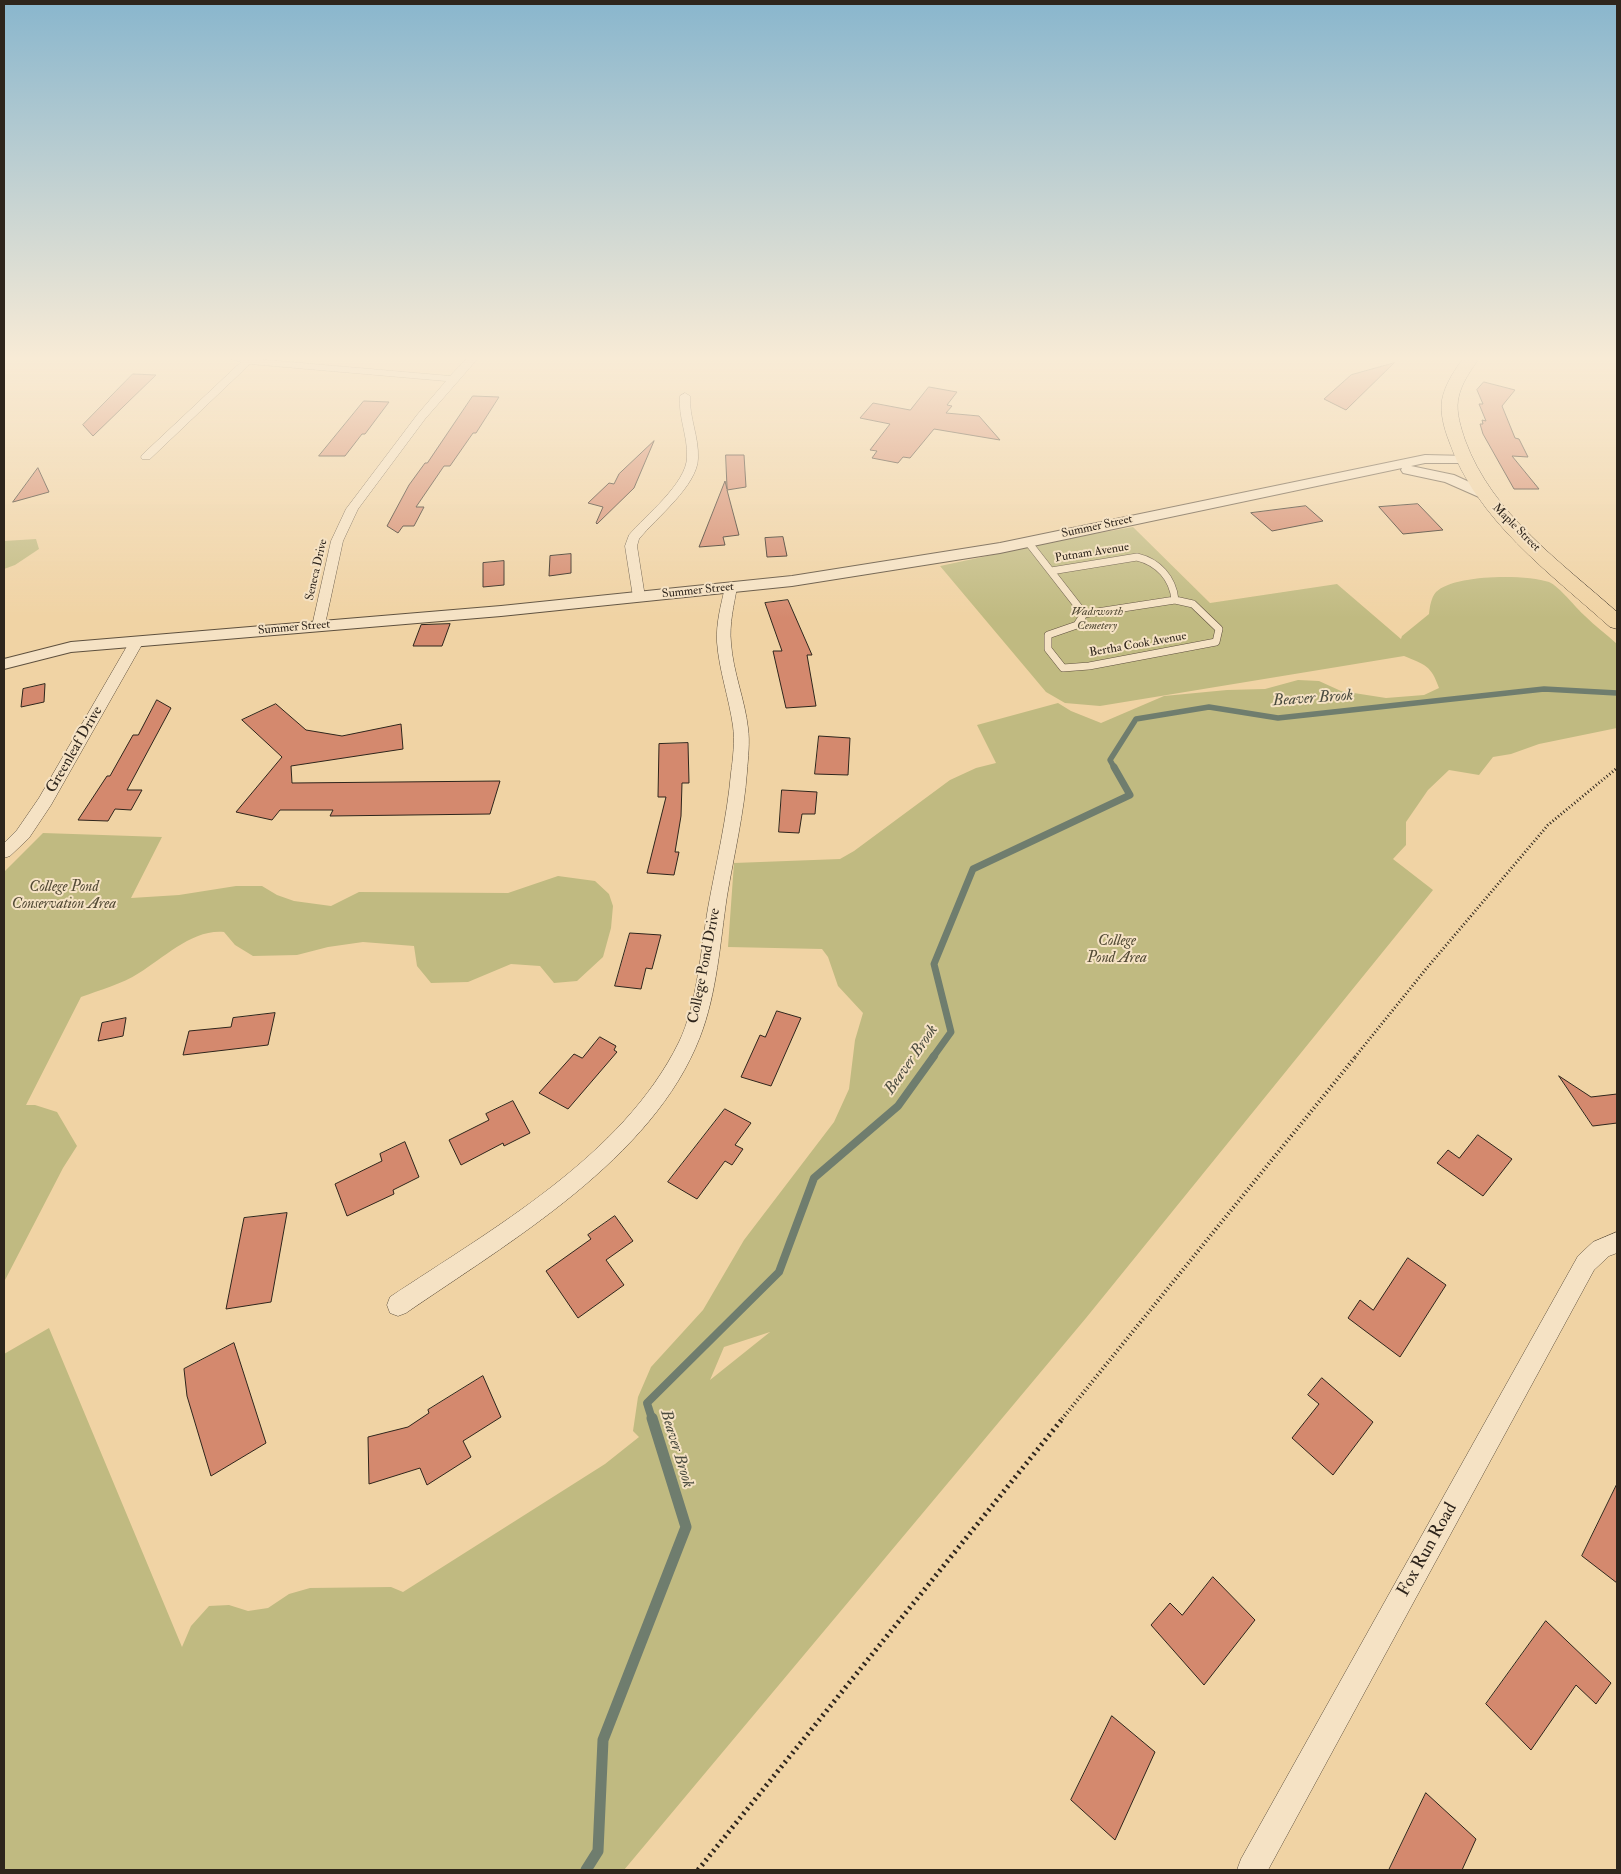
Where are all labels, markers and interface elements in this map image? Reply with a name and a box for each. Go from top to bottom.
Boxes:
street label: Maple Street [1489,501,1543,555]
street label: Summer Street [1060,512,1134,542]
street label: Seneca Drive [303,538,331,602]
street label: Putnam Avenue [1054,540,1130,566]
street label: Summer Street [661,580,735,602]
park label: Wadsworth Cemetery [1071,605,1123,633]
street label: Summer Street [257,618,331,638]
street label: Bertha Cook Avenue [1088,629,1188,661]
water label: Beaver Brook [1272,687,1354,711]
street label: Greenleaf Drive [43,703,107,797]
park label: College Pond Conservation Area [12,879,116,914]
street label: College Pond Drive [685,907,725,1025]
park label: College Pond Area [1087,933,1147,968]
water label: Beaver Brook [881,1022,943,1098]
water label: Beaver Brook [655,1408,697,1490]
street label: Fox Run Road [1393,1499,1463,1601]

